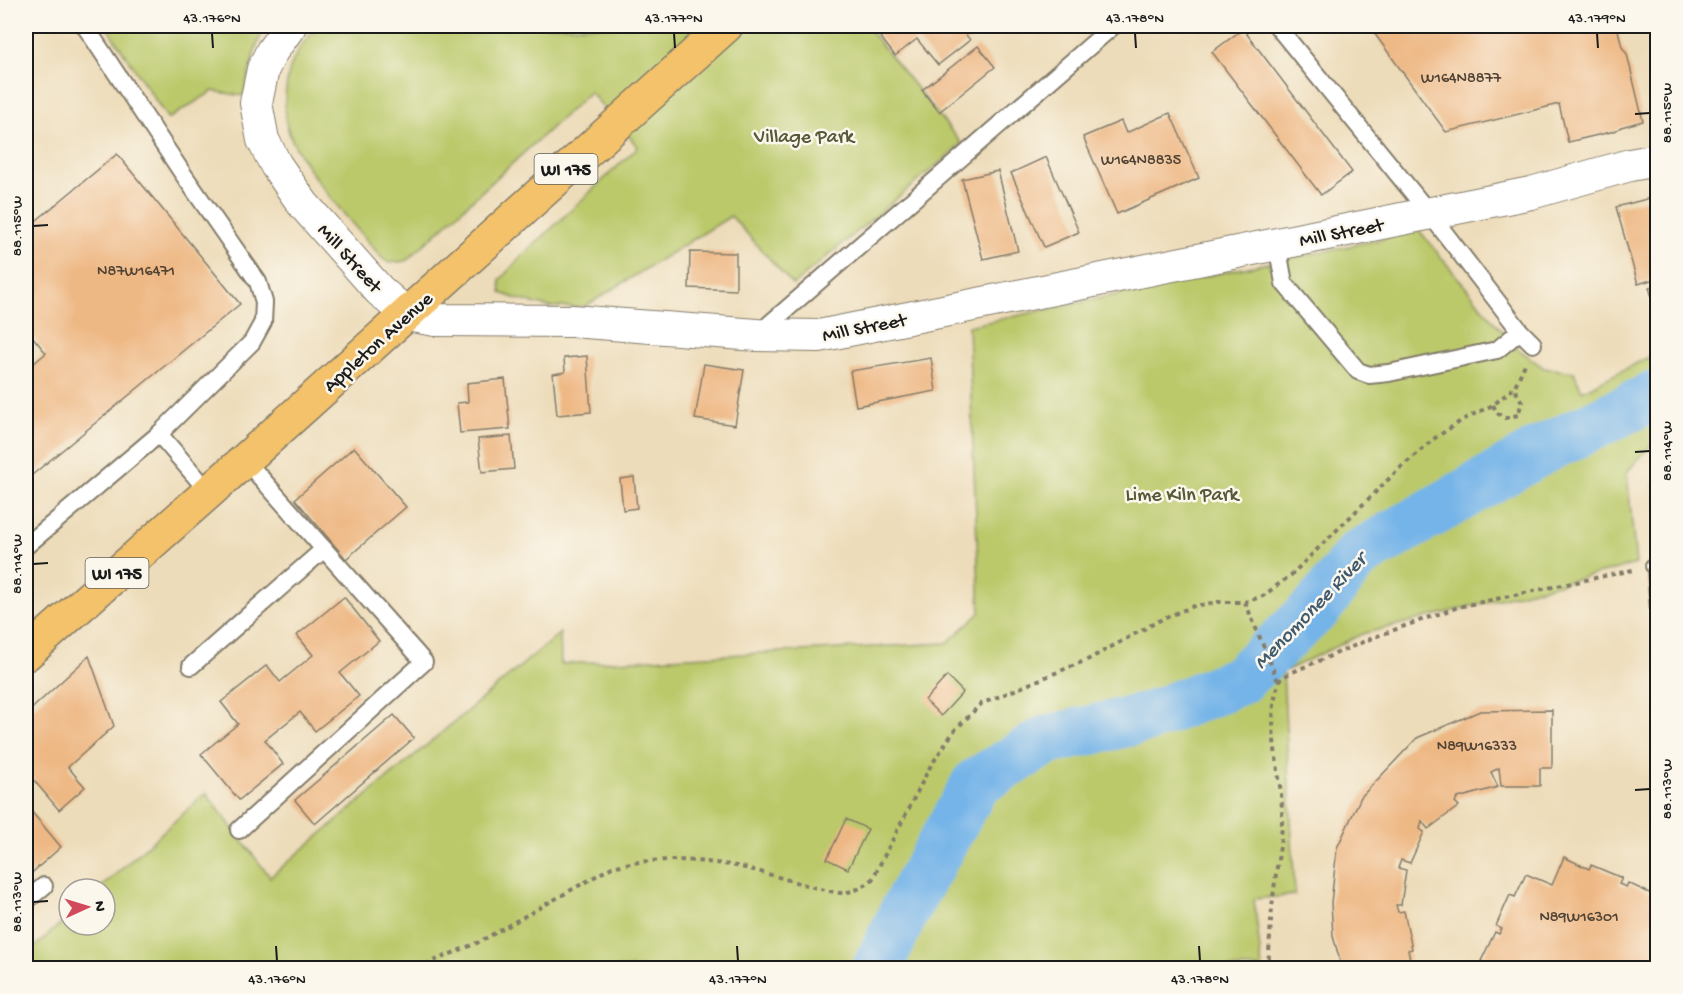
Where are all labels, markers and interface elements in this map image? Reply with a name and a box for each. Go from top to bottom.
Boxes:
text: 43.176°N [183,10,241,28]
text: 43.177°N [645,10,703,28]
text: 43.178°N [1106,10,1164,28]
text: 43.179°N [1568,10,1626,28]
house number: W164N8877 [1421,70,1502,89]
text: 88.115°W [1659,82,1677,143]
park label: Village Park [753,127,856,150]
house number: W164N8835 [1101,152,1181,171]
road number: WI 175 [534,154,598,184]
text: 88.115°W [9,195,27,256]
street label: Mill Street [1298,215,1387,254]
street label: Mill Street [311,220,387,300]
house number: N87W16471 [97,263,175,282]
street label: Appleton Avenue [320,288,439,399]
street label: Mill Street [821,310,910,349]
text: 88.114°W [1659,421,1677,481]
park label: Lime Kiln Park [1125,485,1241,508]
text: 88.114°W [9,534,27,594]
water label: Menomonee River [1250,546,1376,676]
road number: WI 175 [86,558,148,588]
house number: N89W16333 [1437,738,1517,757]
text: 88.113°W [1659,758,1677,819]
text: 88.113°W [9,871,27,932]
north arrow [57,877,117,937]
text: N [89,900,108,913]
house number: N89W16301 [1539,909,1619,928]
text: 43.176°N [248,971,306,989]
text: 43.177°N [709,971,767,989]
text: 43.178°N [1171,971,1229,989]

